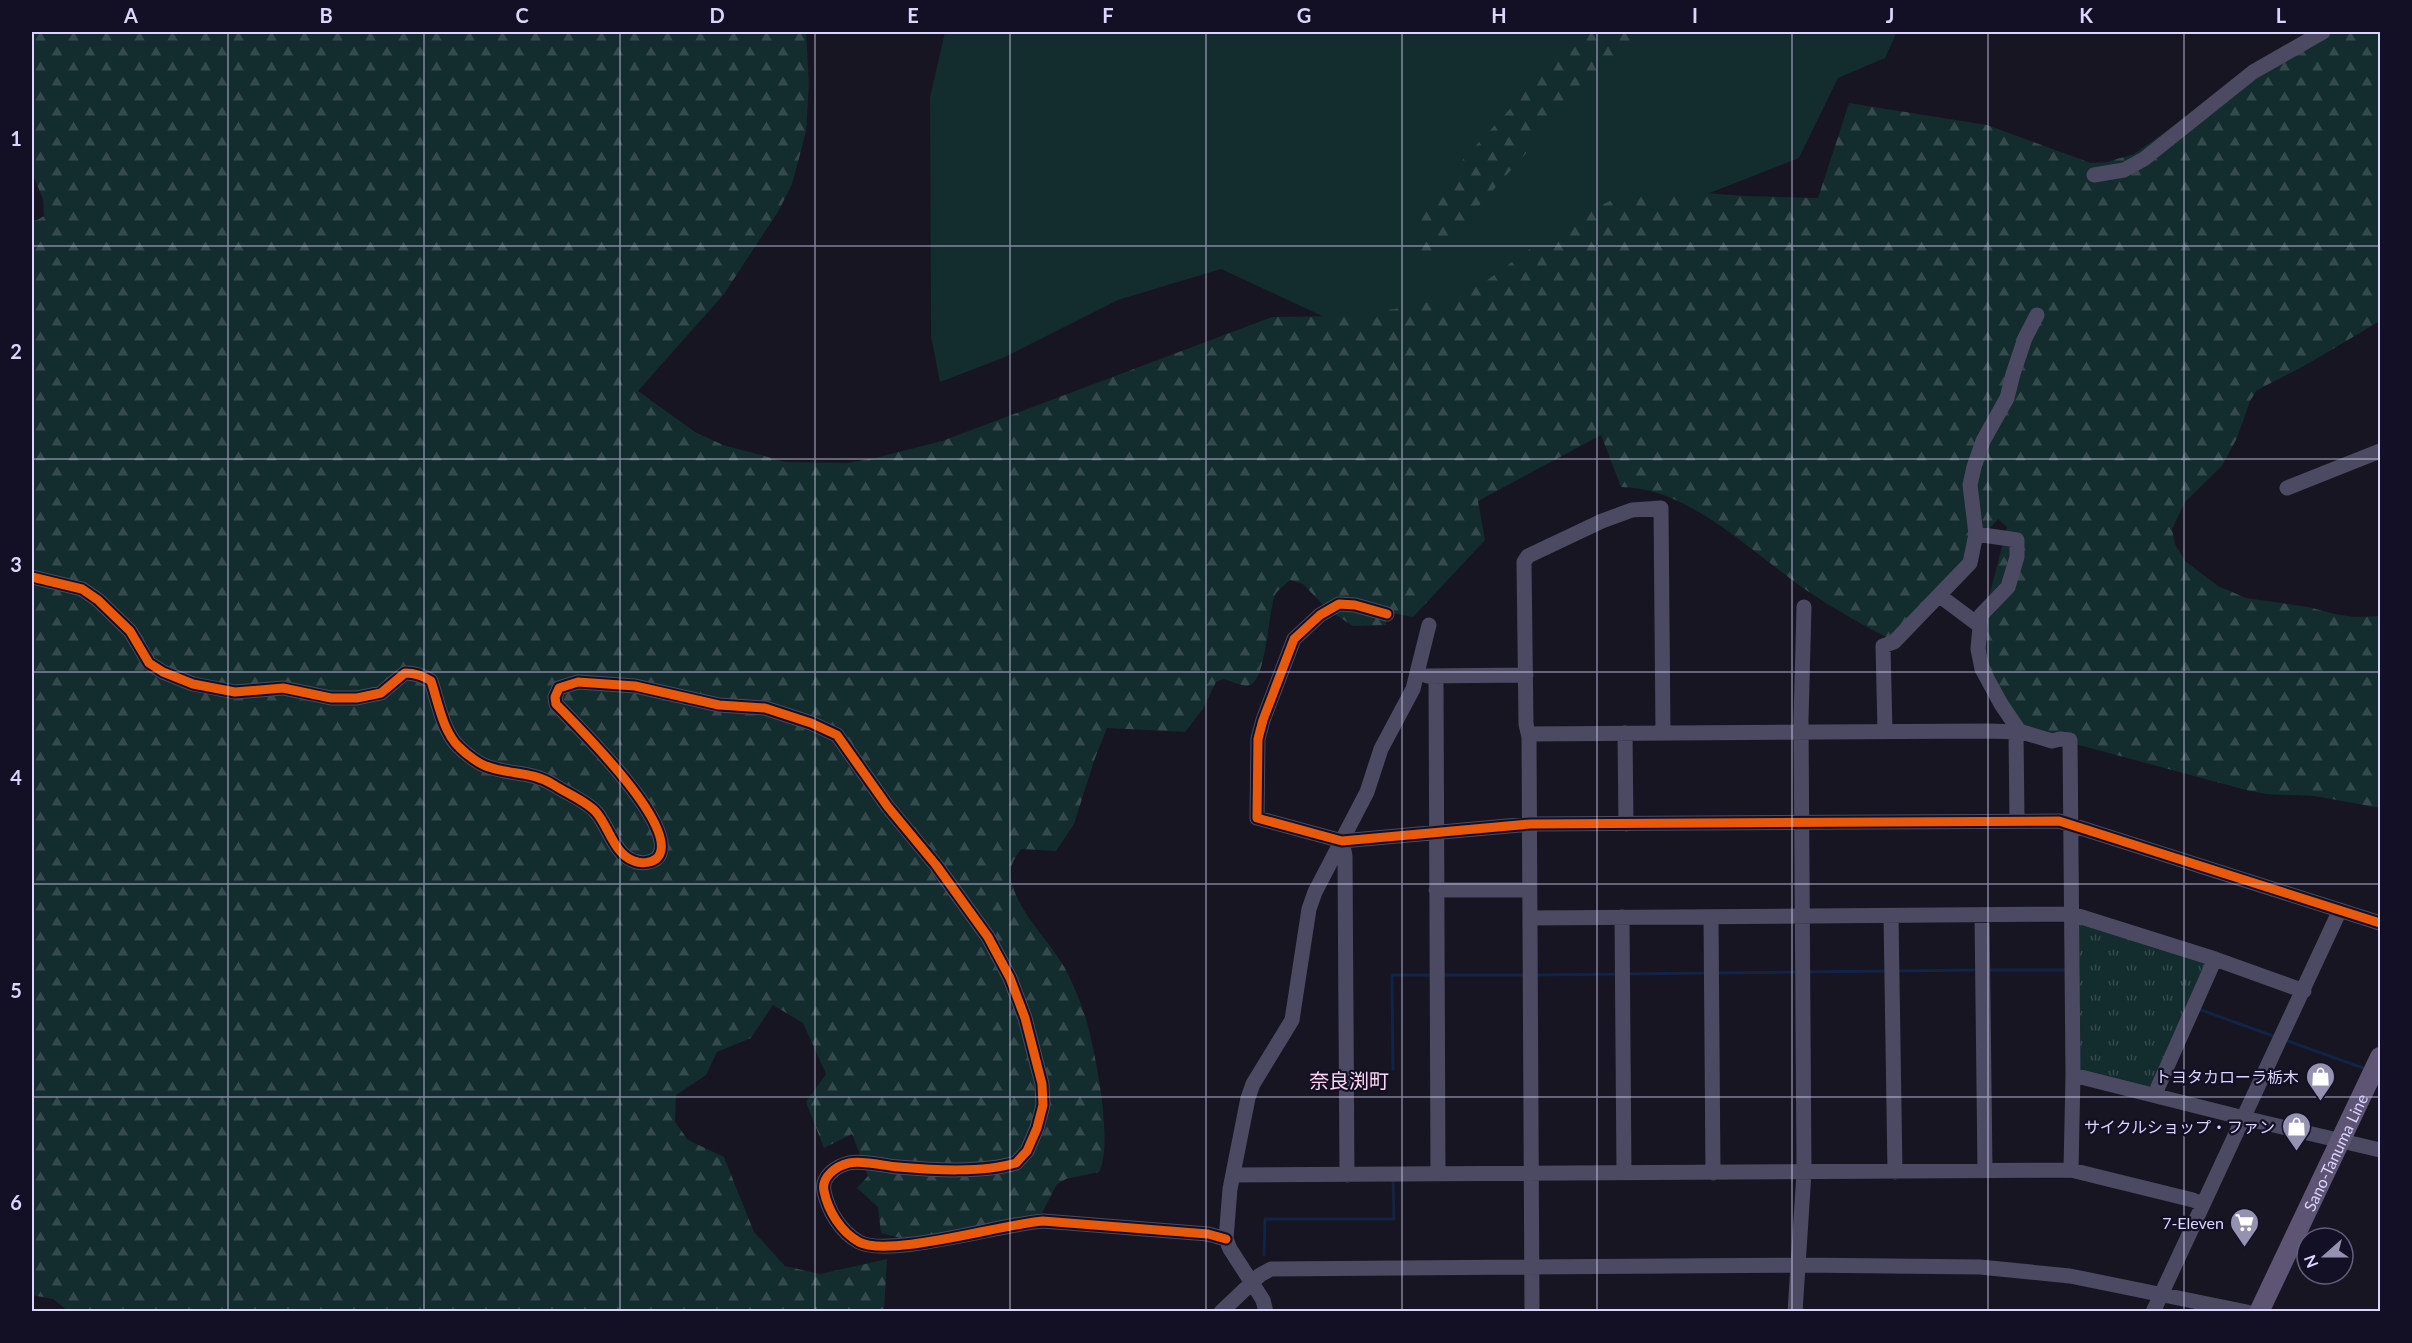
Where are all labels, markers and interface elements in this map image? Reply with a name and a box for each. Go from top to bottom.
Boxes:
text: A [123,3,138,27]
text: B [319,3,333,27]
text: C [515,3,529,27]
text: D [709,3,725,27]
text: E [907,3,919,27]
text: F [1102,3,1114,27]
text: G [1297,3,1311,27]
text: H [1491,3,1507,27]
text: I [1692,3,1698,27]
text: J [1886,3,1894,27]
text: K [2079,3,2093,27]
text: L [2276,3,2287,27]
text: 1 [10,126,22,150]
text: 2 [10,339,22,363]
text: 3 [10,552,22,576]
text: 4 [10,765,22,789]
text: 5 [10,978,22,1002]
shop icon: トヨタカローラ栃木 [2304,1060,2336,1102]
place label: トヨタカローラ栃木 [2155,1067,2299,1086]
district label: 奈良渕町 [1309,1068,1389,1092]
street label: Sano-Tanuma Line [2299,1090,2371,1214]
shop icon: サイクルショップ・ファン [2280,1110,2312,1152]
place label: サイクルショップ・ファン [2084,1117,2275,1136]
text: 6 [10,1190,22,1214]
supermarket icon: 7-Eleven [2229,1206,2261,1248]
place label: 7-Eleven [2162,1213,2224,1232]
north arrow [2295,1226,2355,1286]
text: N [2299,1252,2322,1271]

